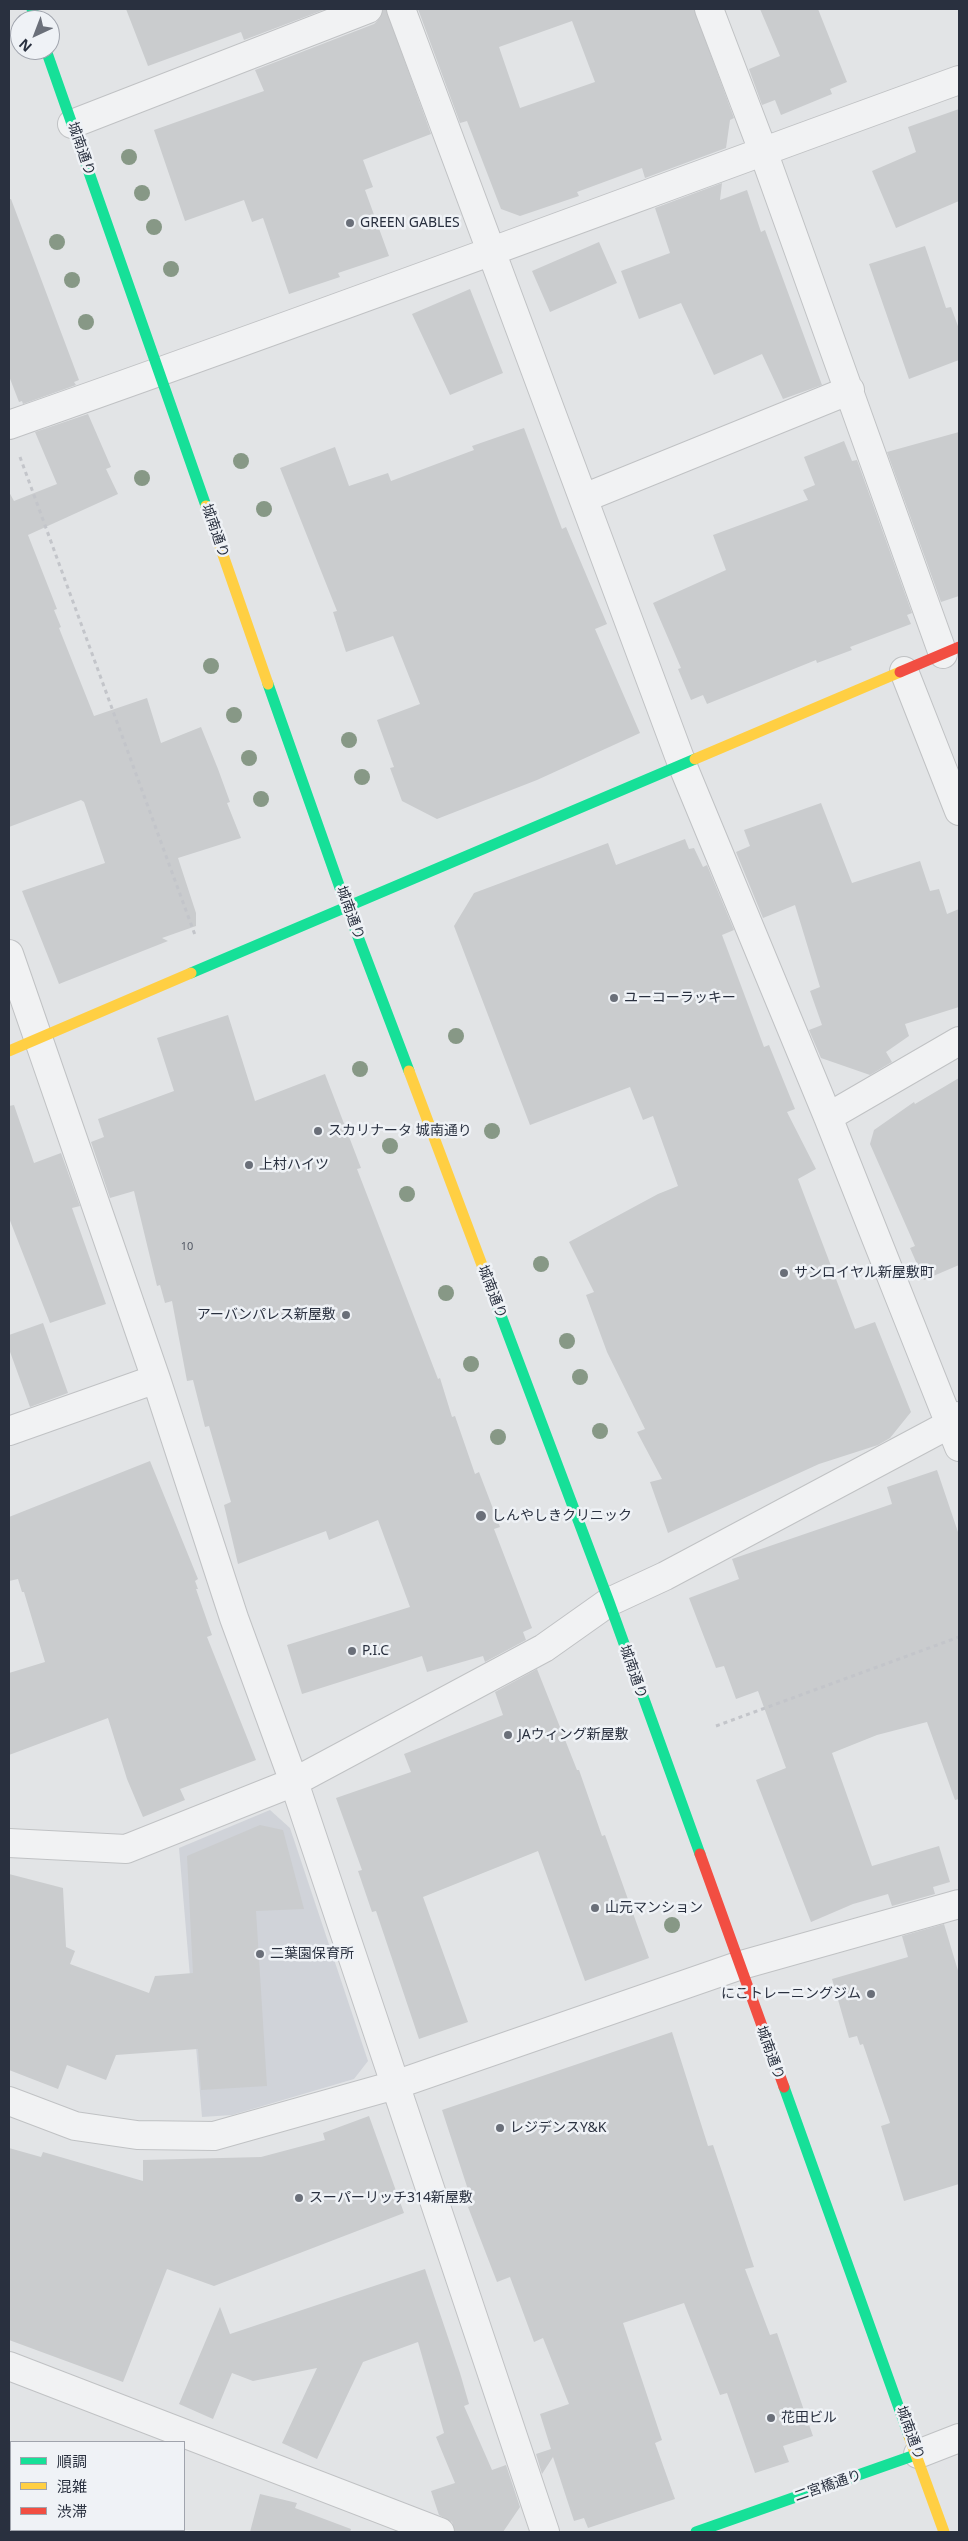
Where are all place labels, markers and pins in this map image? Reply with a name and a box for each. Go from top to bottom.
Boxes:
place label: GREEN GABLES [360,215,460,231]
marker: GREEN GABLES [344,217,356,229]
place label: ユーコーラッキー [624,990,736,1006]
marker: ユーコーラッキー [608,992,620,1004]
place label: スカリナータ 城南通り [328,1123,472,1139]
marker: スカリナータ 城南通り [312,1125,324,1137]
place label: 上村ハイツ [259,1157,329,1173]
marker: 上村ハイツ [243,1159,255,1171]
place label: サンロイヤル新屋敷町 [794,1265,934,1281]
marker: サンロイヤル新屋敷町 [778,1267,790,1279]
place label: アーバンパレス新屋敷 [197,1307,336,1323]
marker: アーバンパレス新屋敷 [340,1309,352,1321]
place label: しんやしきクリニック [492,1508,632,1524]
marker: しんやしきクリニック [474,1509,488,1523]
place label: P.I.C [362,1643,389,1659]
marker: P.I.C [346,1645,358,1657]
place label: JAウィング新屋敷 [518,1727,629,1743]
marker: JAウィング新屋敷 [502,1729,514,1741]
place label: 山元マンション [605,1900,703,1916]
marker: 山元マンション [589,1902,601,1914]
place label: 二葉園保育所 [270,1946,354,1962]
marker: 二葉園保育所 [254,1948,266,1960]
place label: にこトレーニングジム [721,1986,861,2002]
marker: にこトレーニングジム [865,1988,877,2000]
place label: レジデンスY&K [510,2120,606,2136]
marker: レジデンスY&K [494,2122,506,2134]
place label: スーパーリッチ314新屋敷 [309,2190,473,2206]
marker: スーパーリッチ314新屋敷 [293,2192,305,2204]
place label: 花田ビル [781,2410,837,2426]
marker: 花田ビル [765,2412,777,2424]

